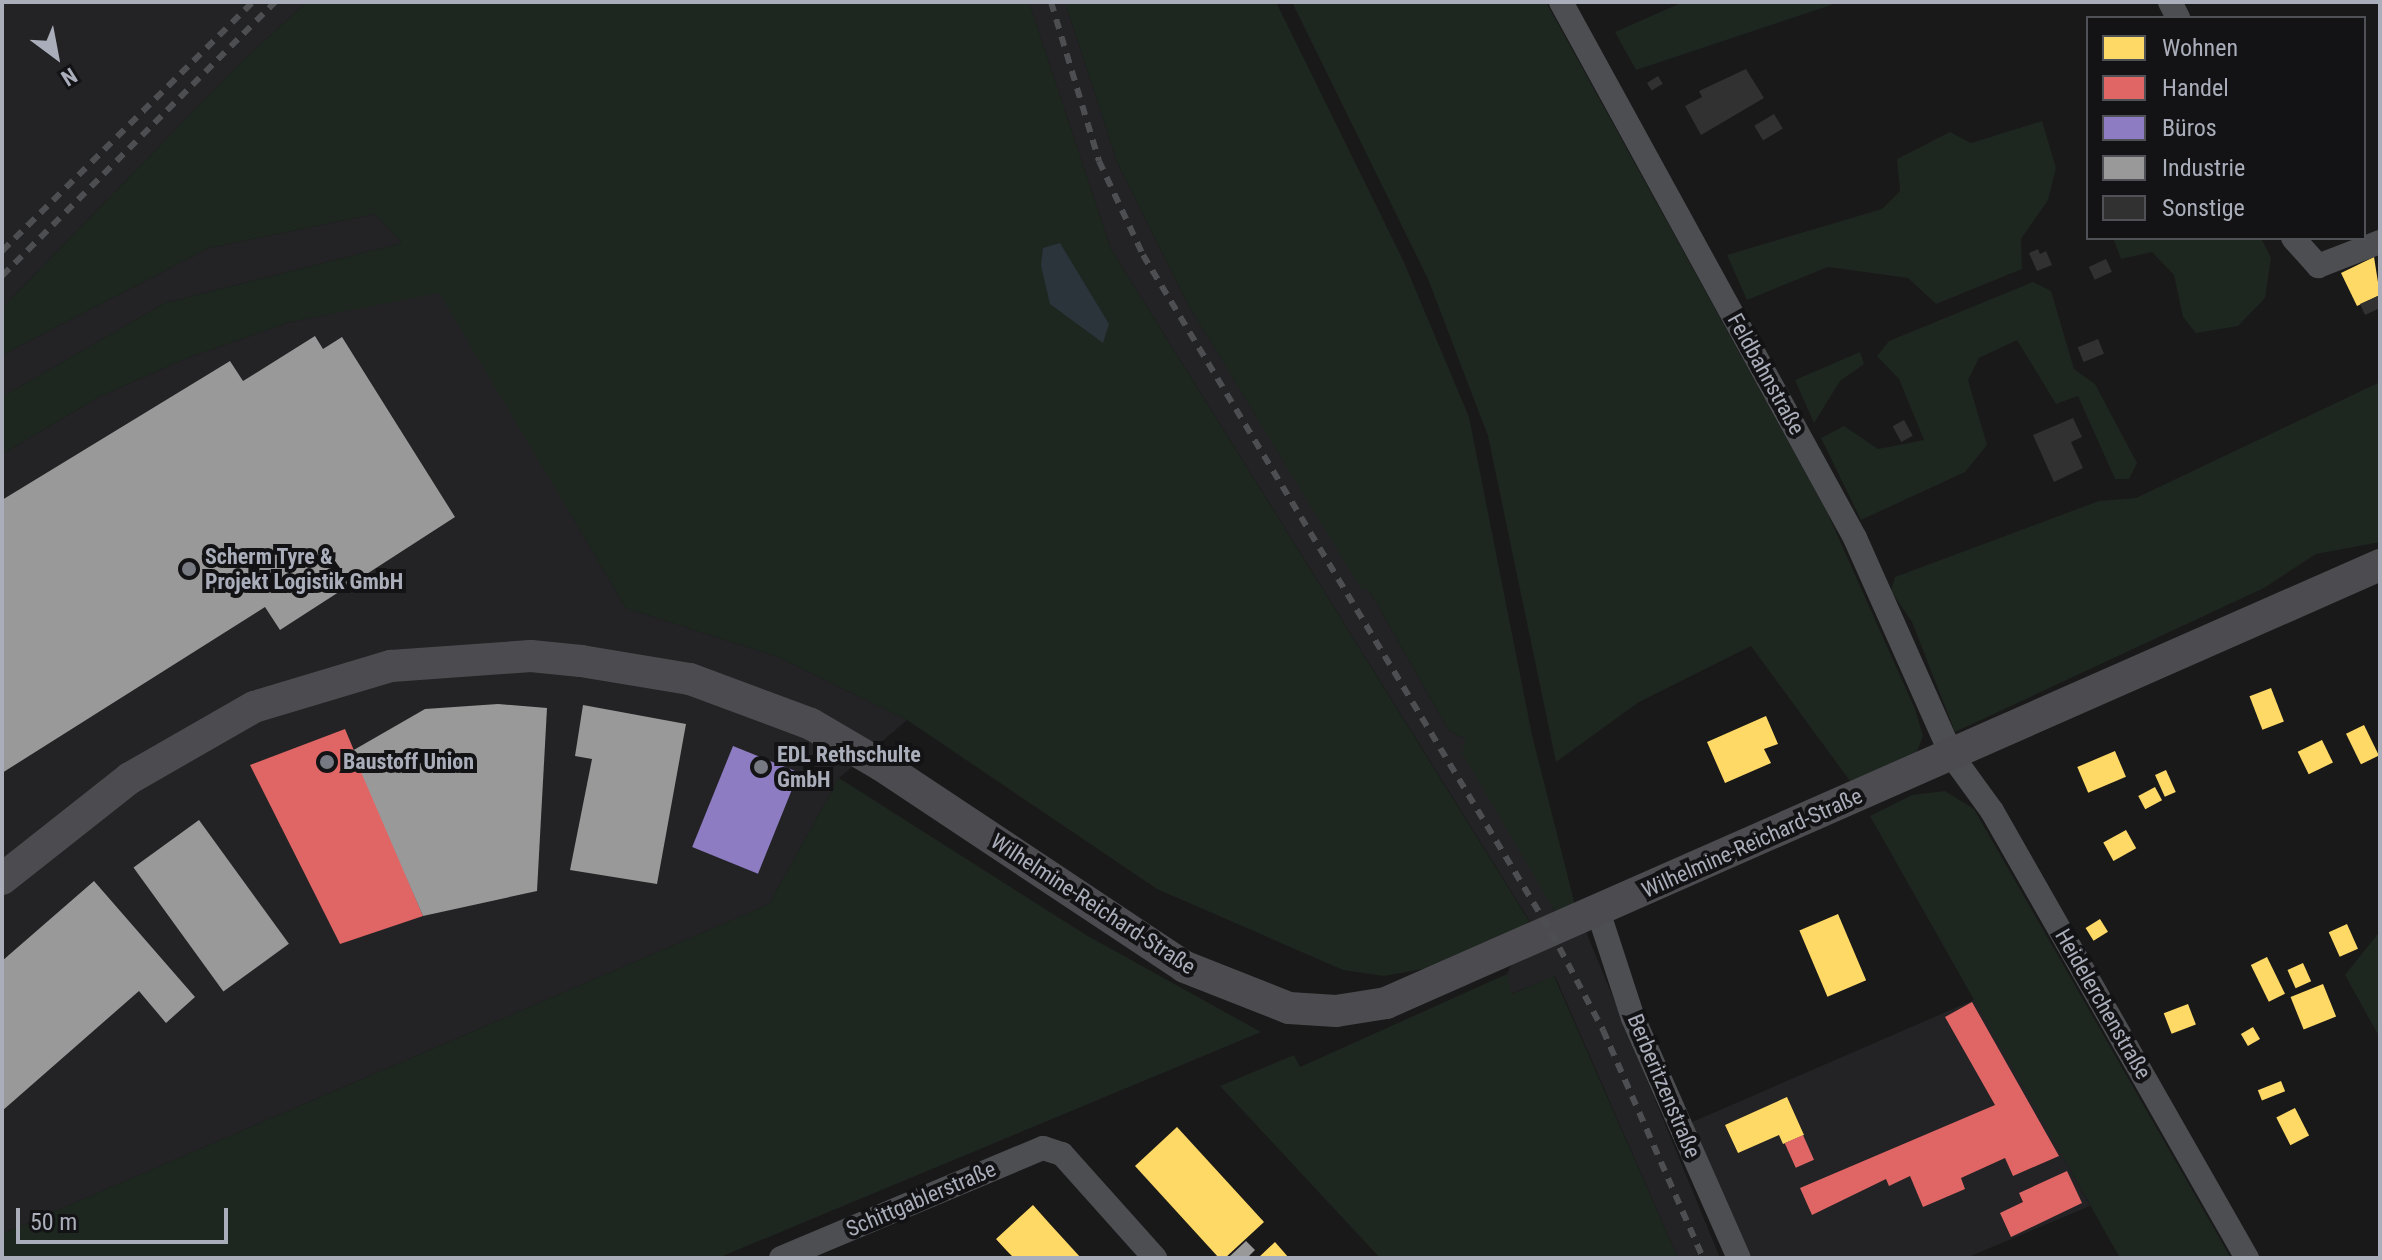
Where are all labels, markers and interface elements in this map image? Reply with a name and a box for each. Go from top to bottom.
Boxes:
north arrow [16,16,96,96]
legend [2086,16,2366,240]
text: Wohnen [2162,34,2238,62]
text: N [57,63,81,91]
text: Handel [2162,74,2229,102]
text: Büros [2162,114,2217,142]
text: Industrie [2162,154,2245,182]
text: Sonstige [2162,194,2245,222]
street label: Feldbahnstraße [1722,309,1810,439]
place label: Scherm Tyre & Projekt Logistik GmbH [205,543,403,594]
marker: Scherm Tyre & Projekt Logistik GmbH [180,560,198,578]
place label: EDL Rethschulte GmbH [777,741,921,792]
place label: Baustoff Union [343,749,474,775]
marker: Baustoff Union [318,753,336,771]
marker: EDL Rethschulte GmbH [752,758,770,776]
street label: Wilhelmine-Reichard-Straße [1638,782,1866,904]
street label: Wilhelmine-Reichard-Straße [986,828,1200,980]
street label: Heidelerchenstraße [2049,924,2157,1084]
street label: Berberitzenstraße [1622,1010,1706,1162]
street label: Schittgablerstraße [842,1156,1000,1242]
scale bar [20,1192,232,1242]
text: 50 m [30,1208,77,1236]

